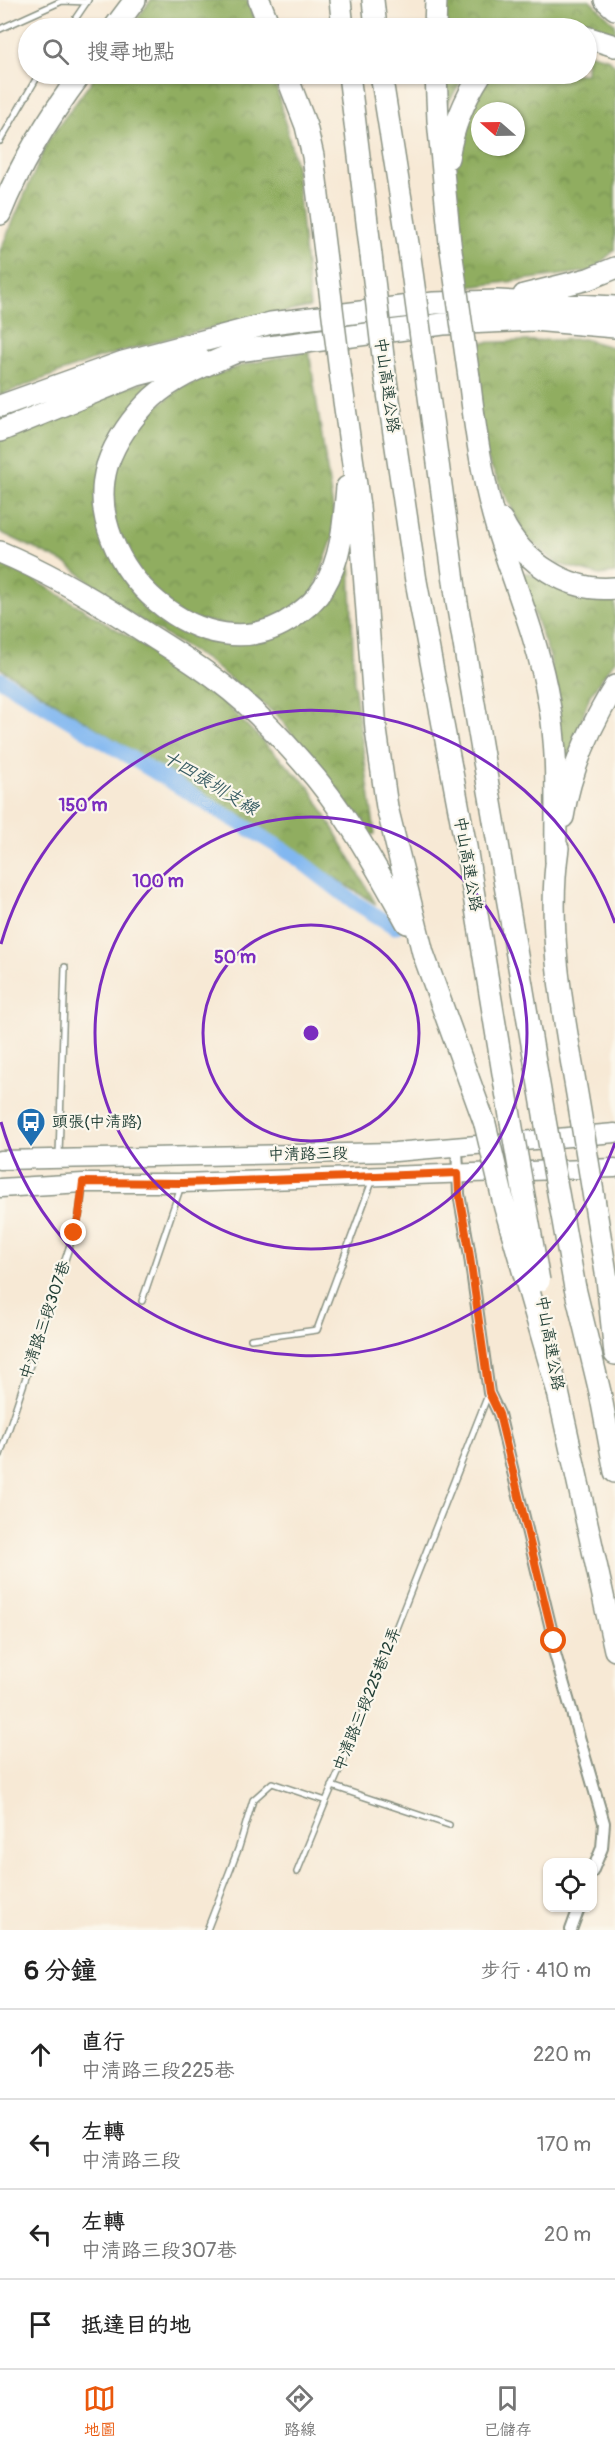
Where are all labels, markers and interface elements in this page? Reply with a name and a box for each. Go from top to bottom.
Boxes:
search box [18,18,597,84]
icon: search [39,35,72,68]
text: 搜尋地點 [87,38,175,66]
north arrow [471,102,525,156]
street label: 中山高速公路 [370,336,404,434]
water label: 十四張圳支線 [158,745,263,821]
text: 150 m [59,794,108,817]
street label: 中山高速公路 [450,815,486,913]
text: 100 m [132,870,184,893]
text: 50 m [214,946,256,969]
centre of rings [301,1023,321,1043]
bus stop icon: 頭張(中清路) [15,1106,47,1148]
place label: 頭張(中清路) [52,1112,143,1132]
street label: 中清路三段 [268,1143,348,1165]
route end [60,1219,86,1245]
street label: 中清路三段307巷 [15,1258,75,1382]
street label: 中山高速公路 [532,1294,568,1392]
street label: 中清路三段225巷12弄 [329,1624,405,1774]
route start [540,1627,566,1653]
map controls [543,1858,597,1912]
button: locate [543,1858,597,1912]
text: 6 分鐘 [24,1955,97,1987]
text: 步行 · 410 m [481,1958,591,1983]
text: 直行 [81,2028,125,2056]
icon: ahead [24,2038,57,2071]
text: 220 m [533,2042,591,2067]
text: 中清路三段225巷 [81,2058,234,2083]
text: 左轉 [81,2118,125,2146]
icon: left [24,2128,57,2161]
text: 170 m [537,2132,591,2157]
text: 中清路三段 [81,2148,181,2173]
text: 左轉 [81,2208,125,2236]
icon: left [24,2218,57,2251]
text: 20 m [544,2222,591,2247]
text: 中清路三段307巷 [81,2238,236,2263]
icon: arrive [24,2308,57,2341]
text: 抵達目的地 [81,2311,191,2339]
tab: 地圖 [83,2382,116,2440]
tab: 路線 [283,2382,316,2440]
tab: 已儲存 [483,2382,531,2440]

